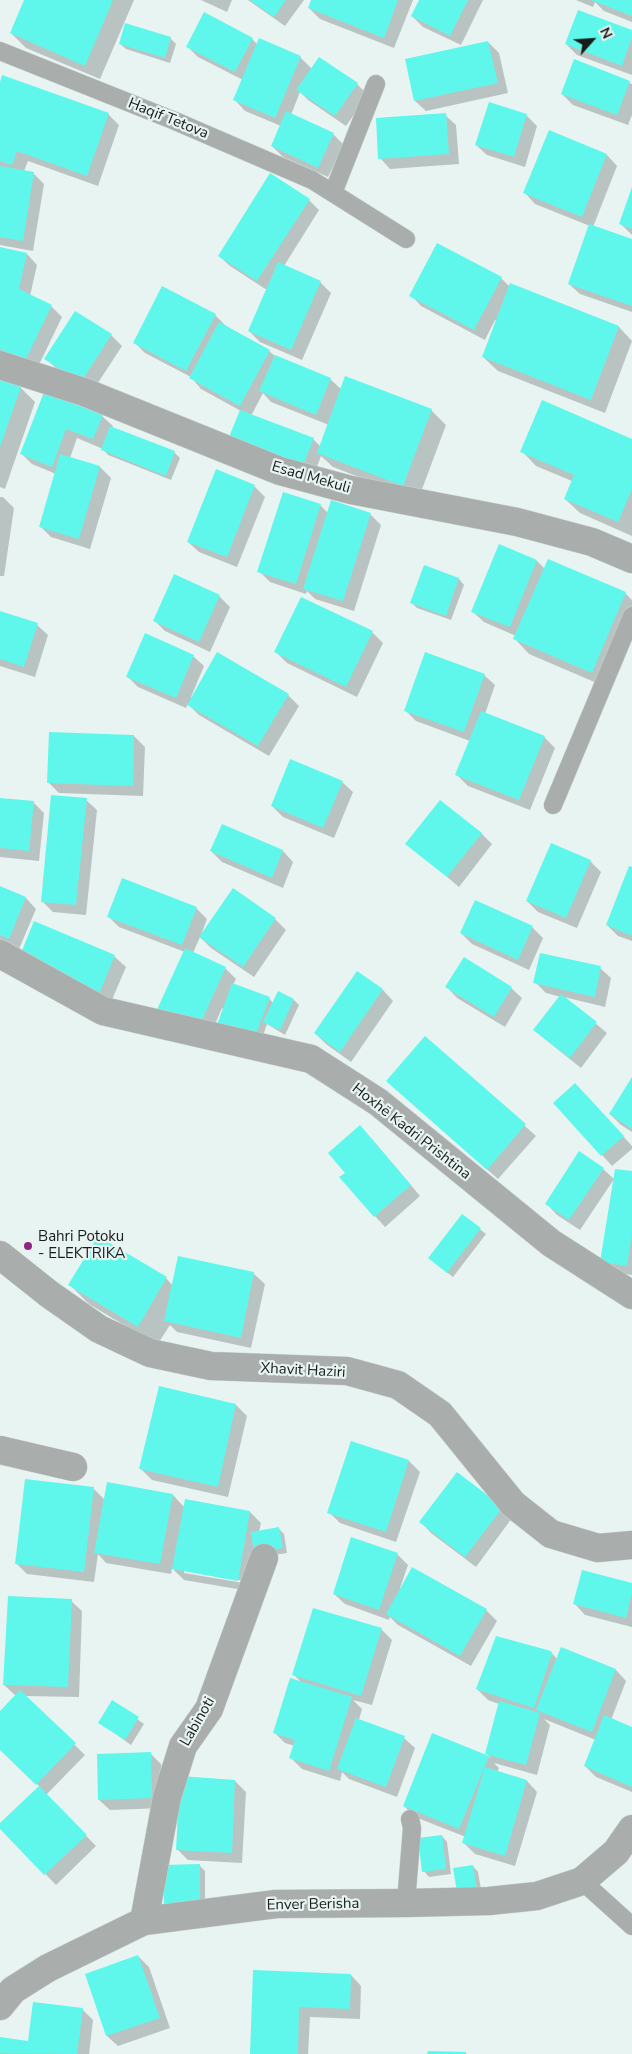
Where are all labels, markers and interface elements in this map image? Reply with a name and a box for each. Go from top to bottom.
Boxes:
north arrow [567,15,617,65]
text: N [595,24,617,42]
street label: Haqif Tetova [125,95,211,143]
street label: Esad Mekuli [270,458,352,498]
street label: Hoxhë Kadri Prishtina [348,1080,474,1184]
place label: Bahri Potoku - ELEKTRIKA [38,1228,126,1263]
marker: Bahri Potoku - ELEKTRIKA [22,1240,34,1252]
street label: Xhavit Haziri [260,1360,346,1382]
street label: Labinoti [177,1694,219,1750]
street label: Enver Berisha [267,1895,359,1915]

